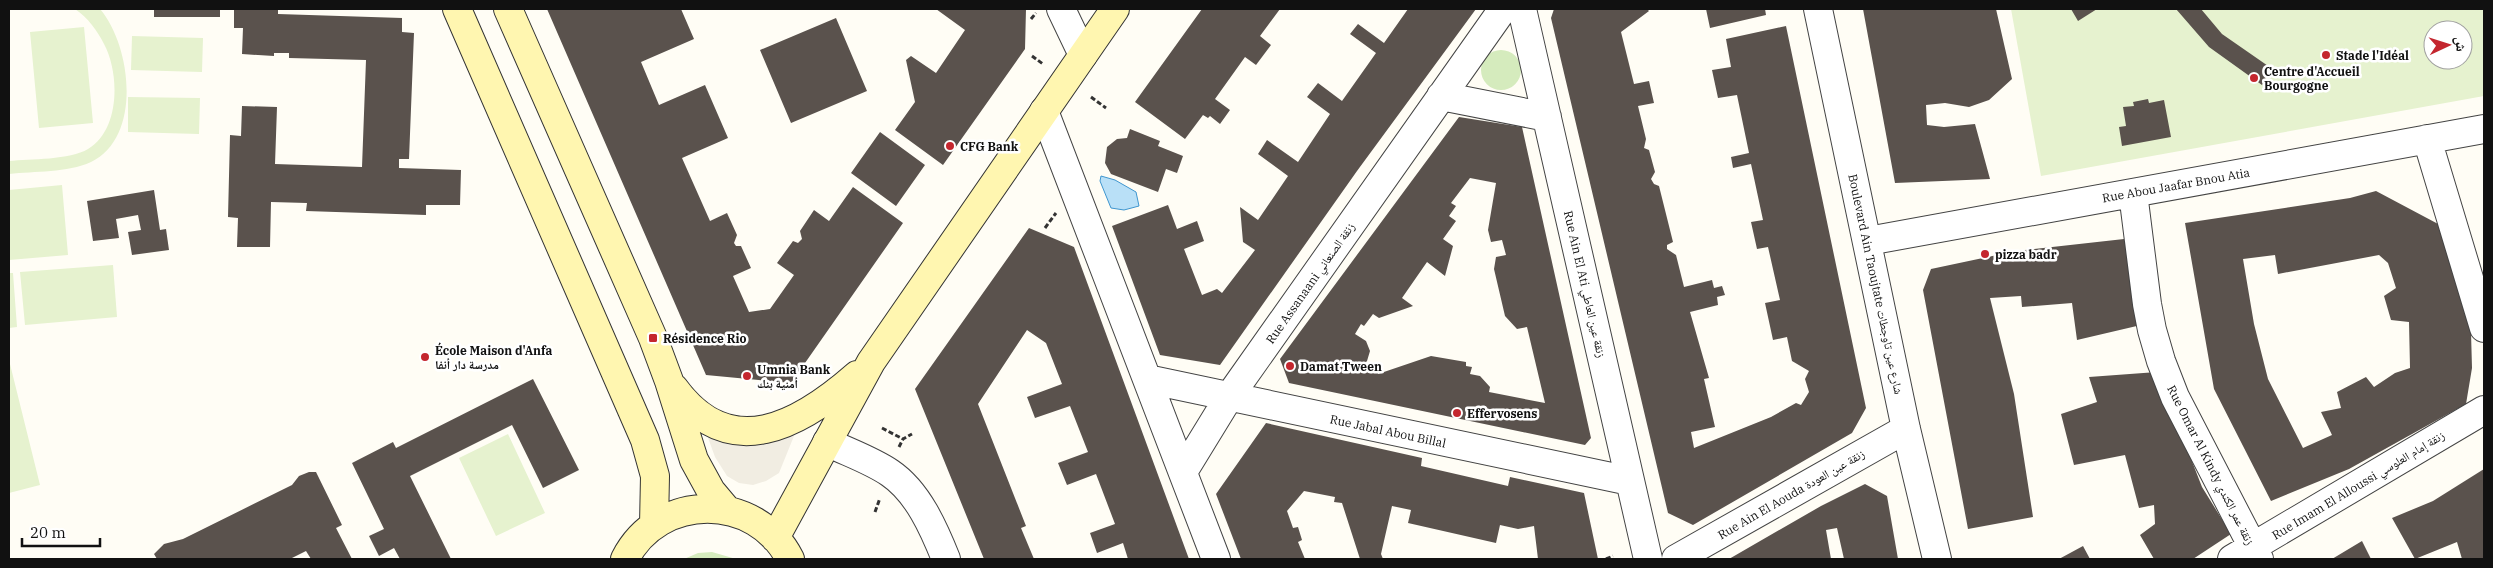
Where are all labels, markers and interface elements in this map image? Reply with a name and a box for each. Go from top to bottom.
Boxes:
north arrow [2423,20,2473,70]
text: ش [2451,36,2470,52]
place label: Stade l'Idéal [2336,48,2409,63]
marker: Stade l'Idéal [2320,49,2332,61]
place label: Centre d'Accueil Bourgogne [2264,64,2360,93]
marker: Centre d'Accueil Bourgogne [2248,72,2260,84]
place label: CFG Bank [960,139,1019,154]
marker: CFG Bank [944,140,956,152]
street label: Rue Abou Jaafar Bnou Atia [2101,165,2251,205]
street label: Boulevard Ain Taoujtate شارع عين تاوجطات [1844,172,1907,396]
street label: Rue Ain El Ati زنقة عين العاطي [1558,209,1609,360]
street label: Rue Assanaani زنقة الصنعاني [1262,219,1360,348]
place label: pizza badr [1995,247,2057,262]
marker: pizza badr [1979,248,1991,260]
place label: Résidence Rio [663,331,747,346]
marker: Résidence Rio [647,332,659,344]
place label: École Maison d'Anfa مدرسة دار أنفا [435,342,553,372]
marker: École Maison d'Anfa مدرسة دار أنفا [419,351,431,363]
place label: Damat Tween [1300,359,1382,374]
marker: Damat Tween [1284,360,1296,372]
place label: Umnia Bank أمنية بنك [757,362,831,391]
marker: Umnia Bank أمنية بنك [741,370,753,382]
street label: Rue Omar Al Kindy زنقة عمر الكندي [2161,383,2258,549]
place label: Effervosens [1467,406,1537,421]
marker: Effervosens [1451,407,1463,419]
street label: Rue Jabal Abou Billal [1329,411,1448,451]
street label: Rue Imam El Alloussi زنقة إمام العلوسي [2269,427,2449,545]
street label: Rue Ain El Aouda زنقة عين العودة [1715,446,1867,542]
scale bar [22,516,100,548]
text: 20 m [30,523,66,542]

